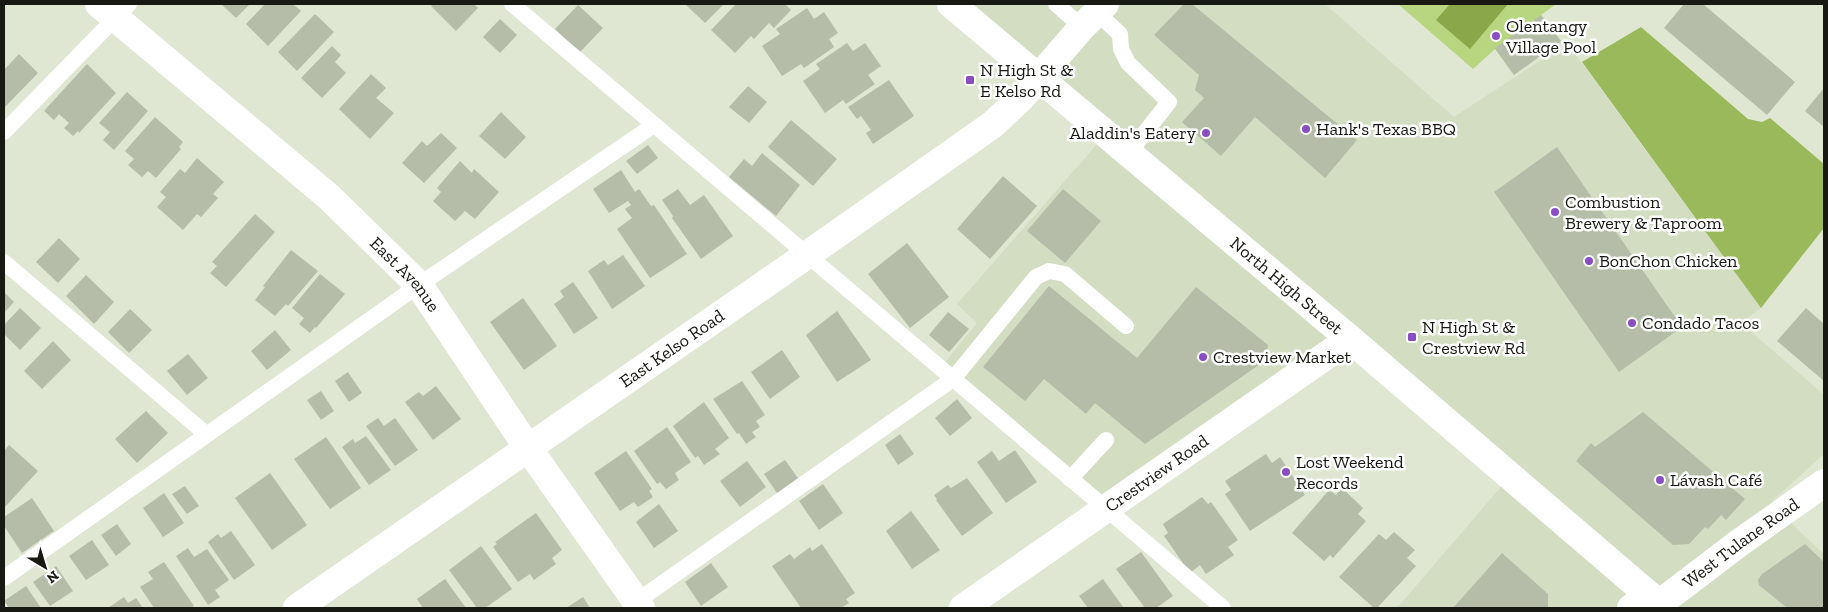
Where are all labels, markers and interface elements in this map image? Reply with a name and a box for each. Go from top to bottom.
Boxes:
place label: Olentangy Village Pool [1505,15,1596,58]
marker: Olentangy Village Pool [1490,30,1502,42]
place label: N High St & E Kelso Rd [980,59,1073,102]
marker: N High St & E Kelso Rd [964,74,976,86]
place label: Hank's Texas BBQ [1316,118,1456,140]
place label: Aladdin's Eatery [1069,122,1197,144]
marker: Hank's Texas BBQ [1300,123,1312,135]
marker: Aladdin's Eatery [1200,127,1212,139]
place label: Combustion Brewery & Taproom [1565,191,1722,234]
marker: Combustion Brewery & Taproom [1549,206,1561,218]
street label: East Avenue [365,232,445,316]
street label: North High Street [1226,232,1348,339]
place label: BonChon Chicken [1599,250,1738,272]
marker: BonChon Chicken [1583,255,1595,267]
street label: East Kelso Road [615,305,729,392]
place label: Condado Tacos [1642,312,1760,334]
place label: N High St & Crestview Rd [1422,316,1525,359]
marker: Condado Tacos [1626,317,1638,329]
marker: N High St & Crestview Rd [1406,331,1418,343]
place label: Crestview Market [1213,346,1352,368]
marker: Crestview Market [1197,351,1209,363]
street label: Crestview Road [1101,430,1213,517]
place label: Lost Weekend Records [1296,451,1404,494]
marker: Lost Weekend Records [1280,466,1292,478]
place label: Lávash Café [1670,469,1762,491]
marker: Lávash Café [1654,474,1666,486]
street label: West Tulane Road [1678,493,1803,593]
north arrow [20,542,70,592]
text: N [43,567,62,587]

